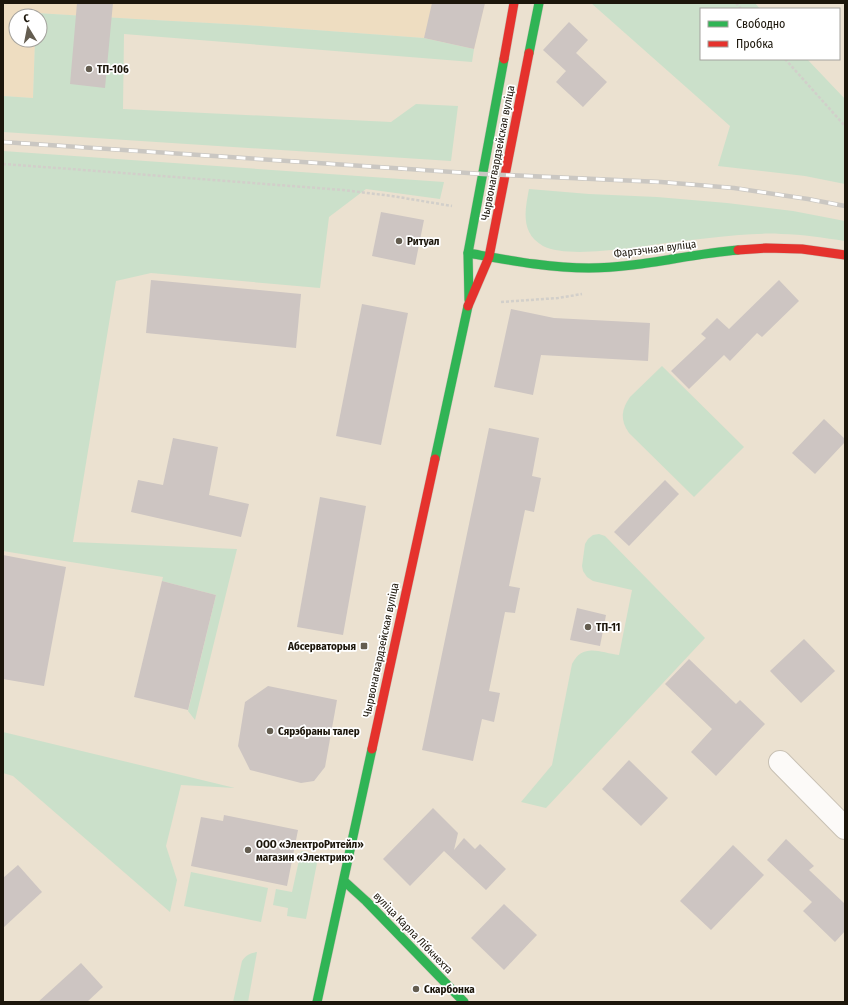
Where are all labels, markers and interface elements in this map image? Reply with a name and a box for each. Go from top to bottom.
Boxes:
north arrow [8,8,48,48]
legend [700,8,840,60]
text: С [22,12,31,26]
text: Свободно [736,17,785,31]
text: Пробка [736,37,774,51]
place label: ТП-106 [97,63,129,76]
marker: ТП-106 [84,64,94,74]
street label: Чырвонагвардзейская вуліца [479,84,517,222]
place label: Ритуал [407,235,440,248]
marker: Ритуал [394,236,404,246]
street label: Фартэчная вуліца [613,238,697,260]
street label: Чырвонагвардзейская вуліца [360,582,402,718]
place label: ТП-11 [596,621,620,634]
marker: ТП-11 [583,622,593,632]
place label: Абсерваторыя [287,640,356,653]
marker: Абсерваторыя [359,641,369,651]
place label: Сярэбраны талер [278,725,360,738]
marker: Сярэбраны талер [265,726,275,736]
place label: ООО «ЭлектроРитейл» магазин «Электрик» [256,838,364,864]
marker: ООО «ЭлектроРитейл» магазин «Электрик» [243,845,253,855]
street label: вуліца Карла Лібкнехта [371,889,455,977]
place label: Скарбонка [424,983,475,996]
marker: Скарбонка [411,984,421,994]

